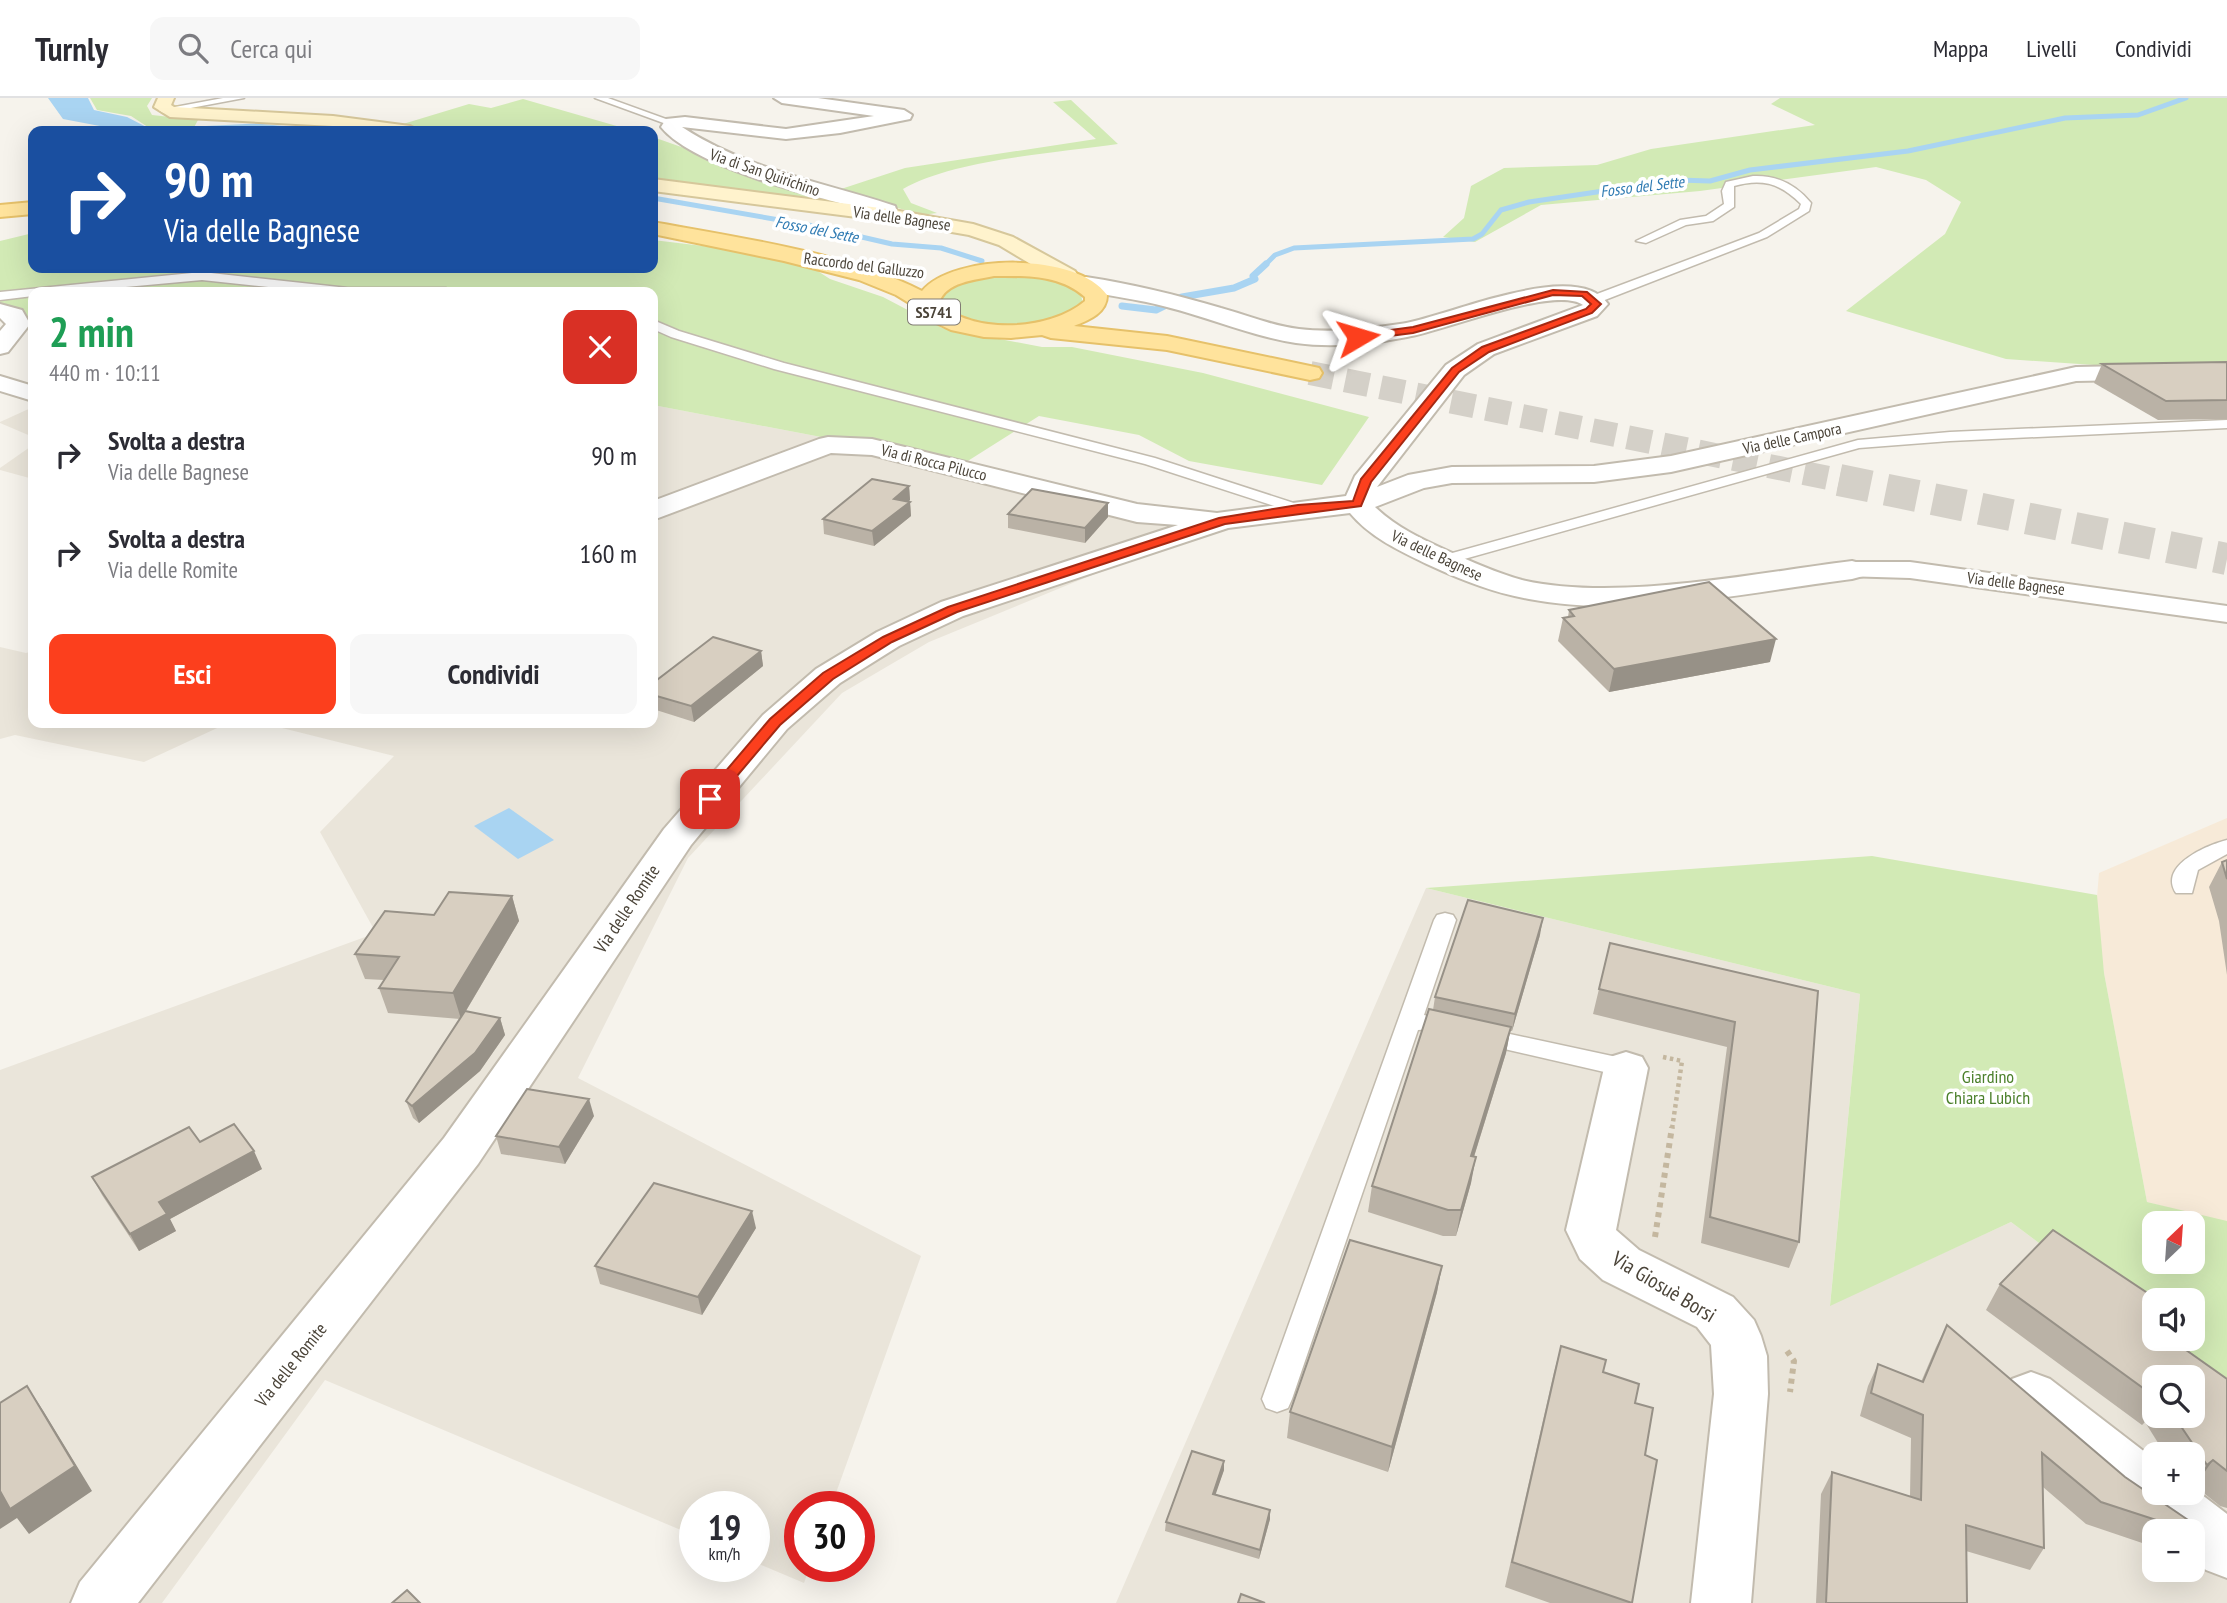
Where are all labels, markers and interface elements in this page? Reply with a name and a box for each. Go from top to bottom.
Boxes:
search box [150,17,640,80]
text: Turnly [35,27,108,70]
icon: search [174,29,212,67]
text: Cerca qui [230,32,313,65]
text: Mappa [1933,33,1988,64]
text: Livelli [2026,33,2077,64]
text: Condividi [2115,33,2192,64]
street label: Via di San Quirichino [706,143,823,200]
text: 90 m [164,147,253,211]
icon: right [49,154,140,245]
water label: Fosso del Sette [1599,171,1686,201]
street label: Via delle Bagnese [851,201,952,235]
text: Via delle Bagnese [164,209,360,251]
water label: Fosso del Sette [774,211,862,247]
street label: Raccordo del Galluzzo [803,248,925,282]
road number: SS741 [908,300,960,325]
position arrow [1321,300,1395,374]
text: 2 min [49,304,134,359]
button: close [563,310,637,384]
text: 440 m · 10:11 [49,358,161,387]
street label: Via delle Campora [1740,418,1843,458]
text: Svolta a destra [108,424,245,457]
icon: right [49,436,87,474]
text: 90 m [591,439,637,472]
street label: Via di Rocca Pilucco [878,439,989,485]
text: Via delle Bagnese [108,457,249,486]
text: Svolta a destra [108,522,245,555]
street label: Via delle Bagnese [1387,525,1486,585]
icon: right [49,534,87,572]
text: 160 m [579,537,637,570]
text: Via delle Romite [108,555,238,584]
street label: Via delle Bagnese [1965,567,2066,599]
button: Esci [49,634,336,714]
button: Condividi [350,634,637,714]
pin [680,769,740,829]
icon: arrive [691,780,729,818]
street label: Via delle Romite [588,860,665,958]
park label: Giardino Chiara Lubich [1946,1065,2030,1109]
north arrow [2142,1211,2205,1274]
map controls [2142,1211,2205,1582]
street label: Via Giosuè Borsi [1606,1244,1721,1328]
button: sound [2142,1288,2205,1351]
street label: Via delle Romite [249,1318,332,1412]
button: search [2142,1365,2205,1428]
button: + [2142,1442,2205,1505]
speed limit sign: 30 [784,1491,875,1582]
text: 19 [708,1504,741,1550]
button: − [2142,1519,2205,1582]
text: km/h [709,1542,740,1565]

